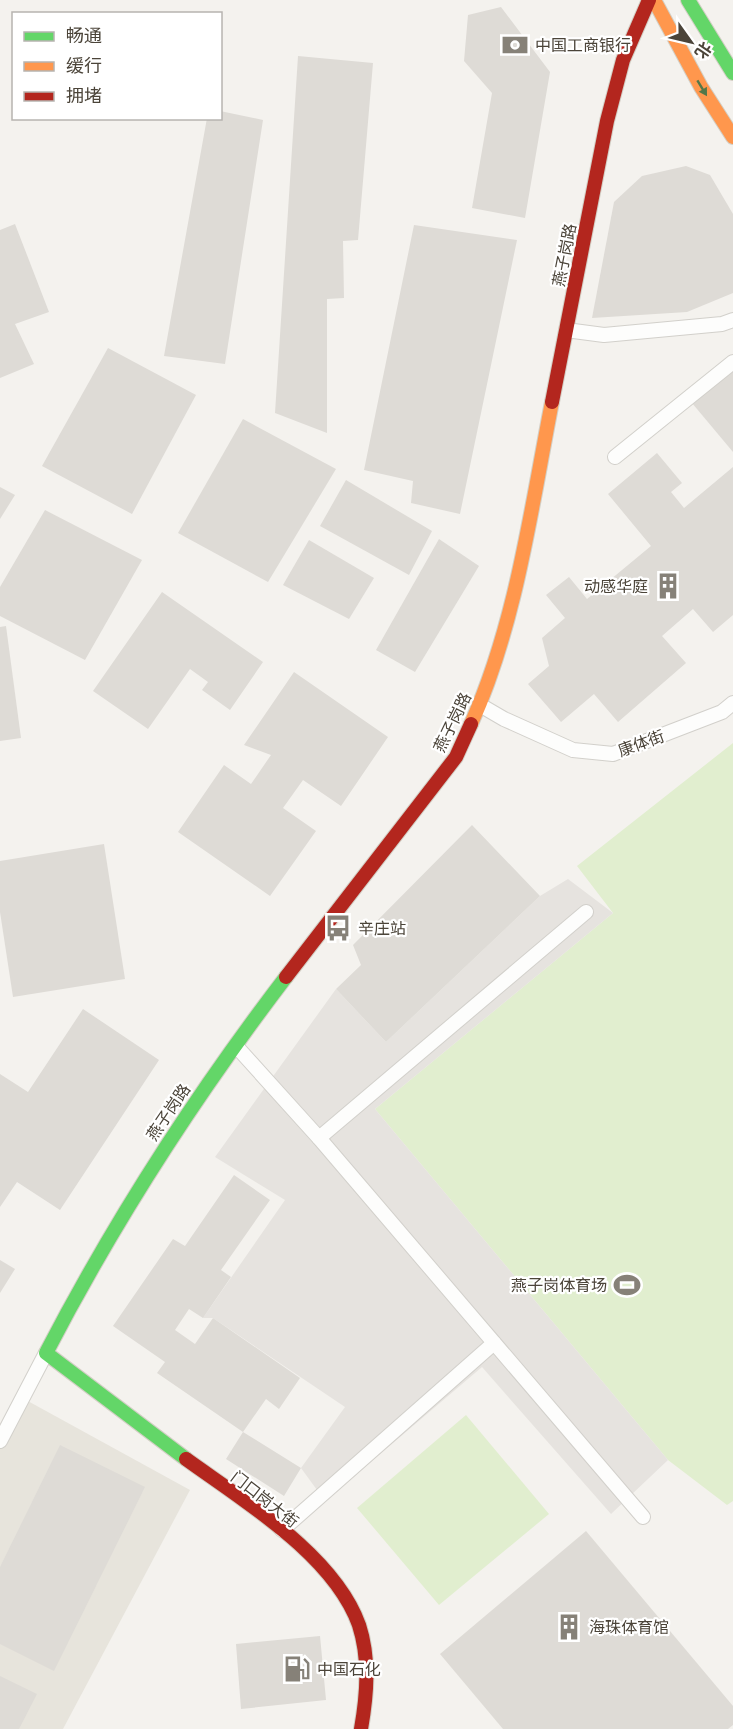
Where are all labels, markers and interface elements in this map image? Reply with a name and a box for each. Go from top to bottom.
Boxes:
legend [12,12,222,120]
north arrow [661,12,721,72]
text: 畅通 [66,24,102,47]
bank icon: 中国工商银行 [500,30,530,60]
place label: 中国工商银行 [535,35,631,55]
text: 北 [691,38,716,63]
text: 缓行 [66,54,102,77]
one-way arrow [696,80,707,96]
text: 拥堵 [66,84,102,107]
street label: 燕子岗路 [548,222,580,288]
building icon: 动感华庭 [653,571,683,601]
place label: 动感华庭 [584,576,648,596]
street label: 燕子岗路 [429,689,475,755]
street label: 康体街 [615,725,667,761]
bus stop icon: 辛庄站 [323,913,353,943]
place label: 辛庄站 [358,918,406,938]
street label: 燕子岗路 [142,1080,194,1144]
sports icon: 燕子岗体育场 [612,1270,642,1300]
place label: 燕子岗体育场 [511,1275,607,1295]
street label: 门口岗大街 [227,1466,303,1532]
building icon: 海珠体育馆 [554,1612,584,1642]
place label: 海珠体育馆 [589,1617,669,1637]
fuel station icon: 中国石化 [282,1654,312,1684]
place label: 中国石化 [317,1659,381,1679]

